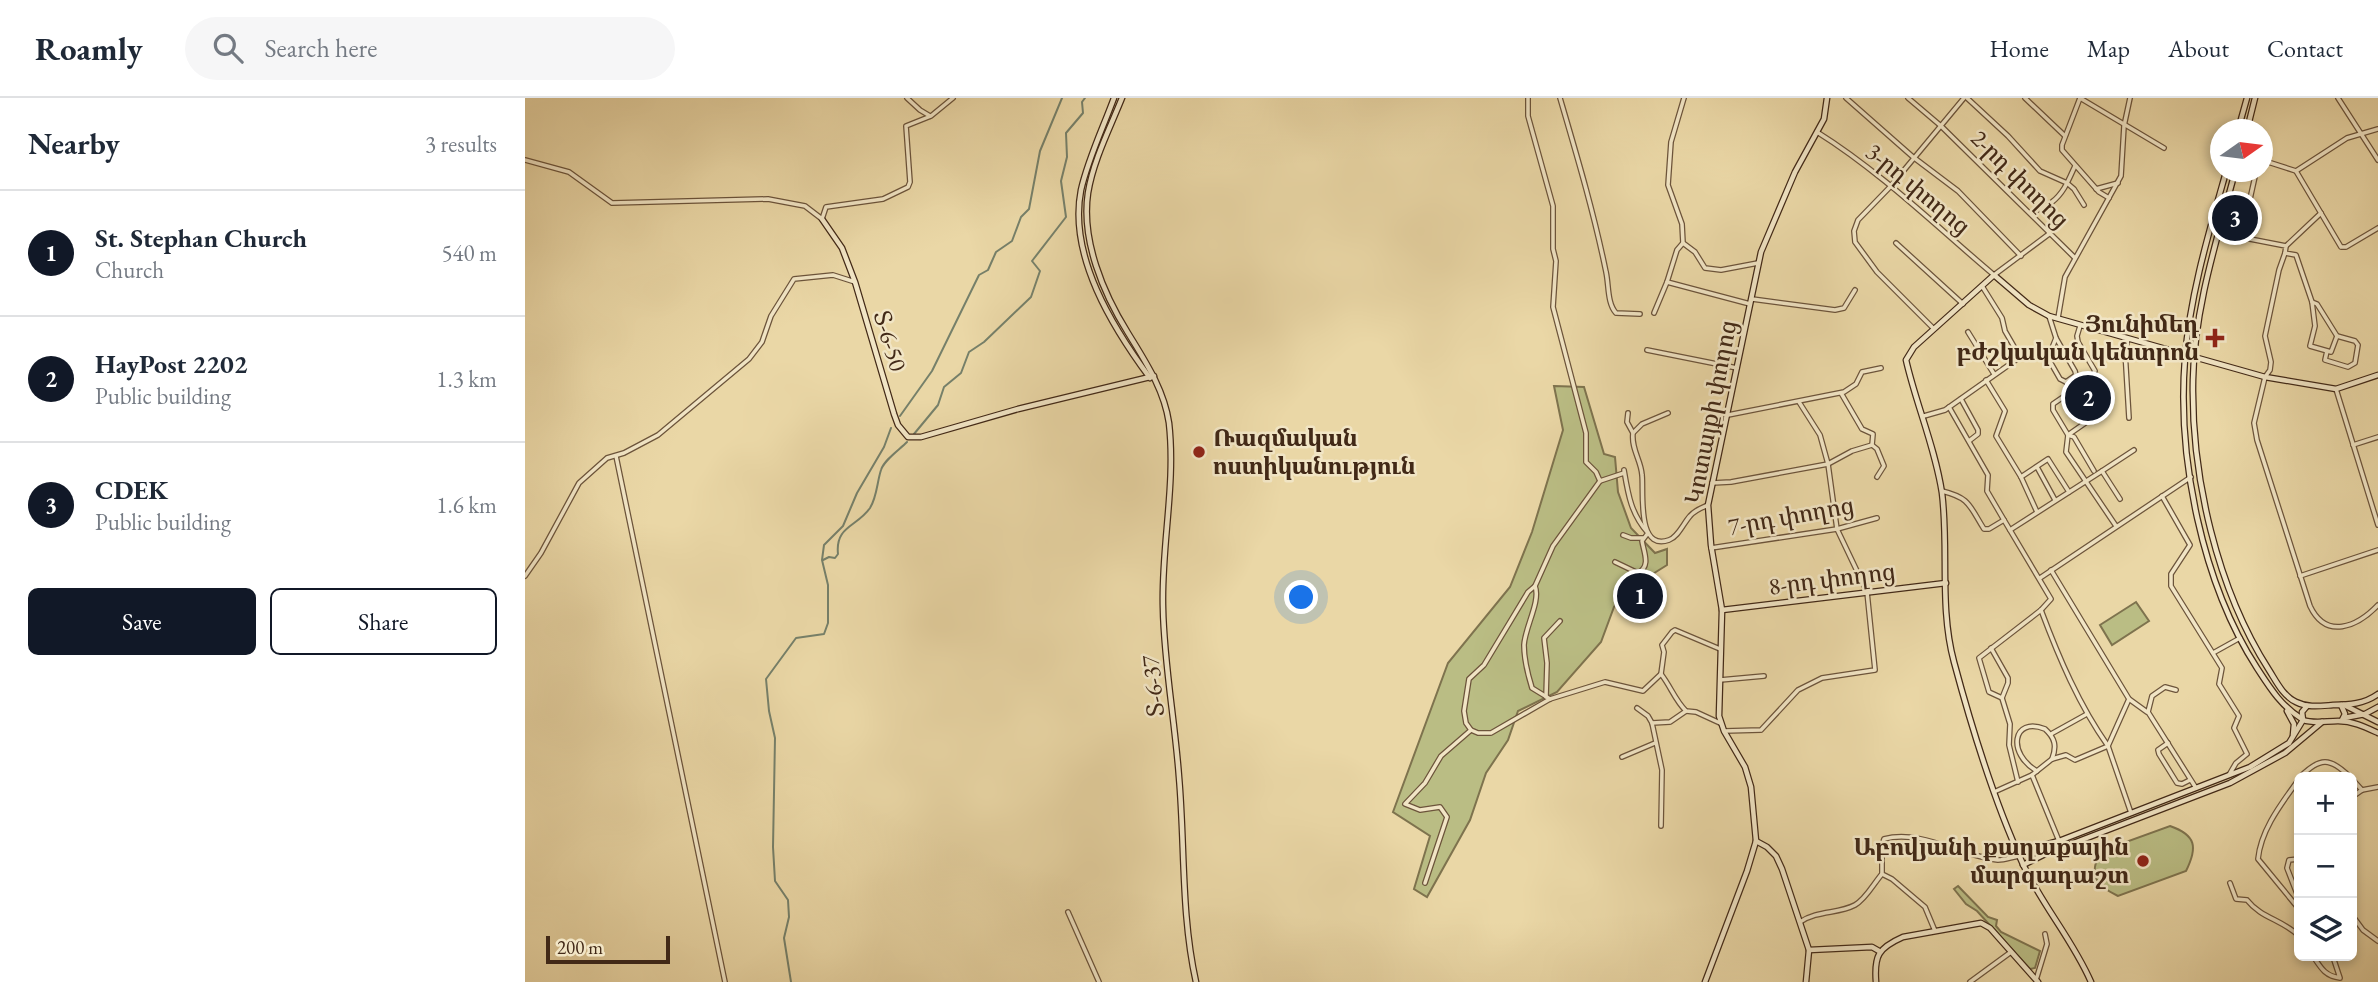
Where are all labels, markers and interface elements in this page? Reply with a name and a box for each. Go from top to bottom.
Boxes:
search box [185,17,675,80]
text: Roamly [35,27,143,70]
icon: search [209,29,247,67]
text: Search here [265,31,377,65]
text: Home [1989,33,2049,64]
text: Map [2087,33,2130,64]
text: About [2168,33,2229,64]
text: Contact [2267,33,2343,64]
north arrow [2210,119,2273,182]
street label: 2-րդ փողոց [1964,123,2076,235]
text: Nearby [28,124,120,163]
text: 3 results [425,129,497,159]
street label: 3-րդ փողոց [1860,136,1977,241]
pin: 3 [2212,192,2258,244]
text: St. Stephan Church [95,221,307,255]
text: 1 [45,238,57,268]
text: 540 m [441,238,497,268]
text: Church [95,255,164,285]
street label: Տ-6-50 [867,307,914,375]
place label: Յունիմեդ բժշկական կենտրոն [1957,308,2199,367]
street label: Կոտայքի փողոց [1678,317,1744,506]
marker: Յունիմեդ բժշկական կենտրոն [2205,328,2225,348]
text: HayPost 2202 [95,347,247,381]
text: 2 [45,364,57,394]
text: 1.3 km [436,364,497,394]
pin: 2 [2065,372,2111,424]
text: Public building [95,381,231,411]
place label: Ռազմական ոստիկանություն [1213,422,1415,481]
marker: Ռազմական ոստիկանություն [1191,444,1207,460]
text: CDEK [95,473,168,507]
street label: 7-րդ փողոց [1726,489,1856,542]
text: 3 [45,490,57,520]
text: 1.6 km [436,490,497,520]
text: Public building [95,507,231,537]
street label: 8-րդ փողոց [1767,555,1897,602]
pin: 1 [1617,570,1663,622]
your location [1284,580,1318,614]
button: Save [28,588,256,655]
button: Share [270,588,497,655]
street label: Տ-6-37 [1134,653,1171,718]
map controls [2294,772,2357,961]
button: + [2294,772,2357,835]
place label: Աբովյանի քաղաքային մարզադաշտ [1853,831,2129,890]
button: − [2294,835,2357,898]
marker: Աբովյանի քաղաքային մարզադաշտ [2135,853,2151,869]
button: layers [2294,898,2357,961]
scale bar [546,933,670,965]
text: 200 m [557,935,603,960]

